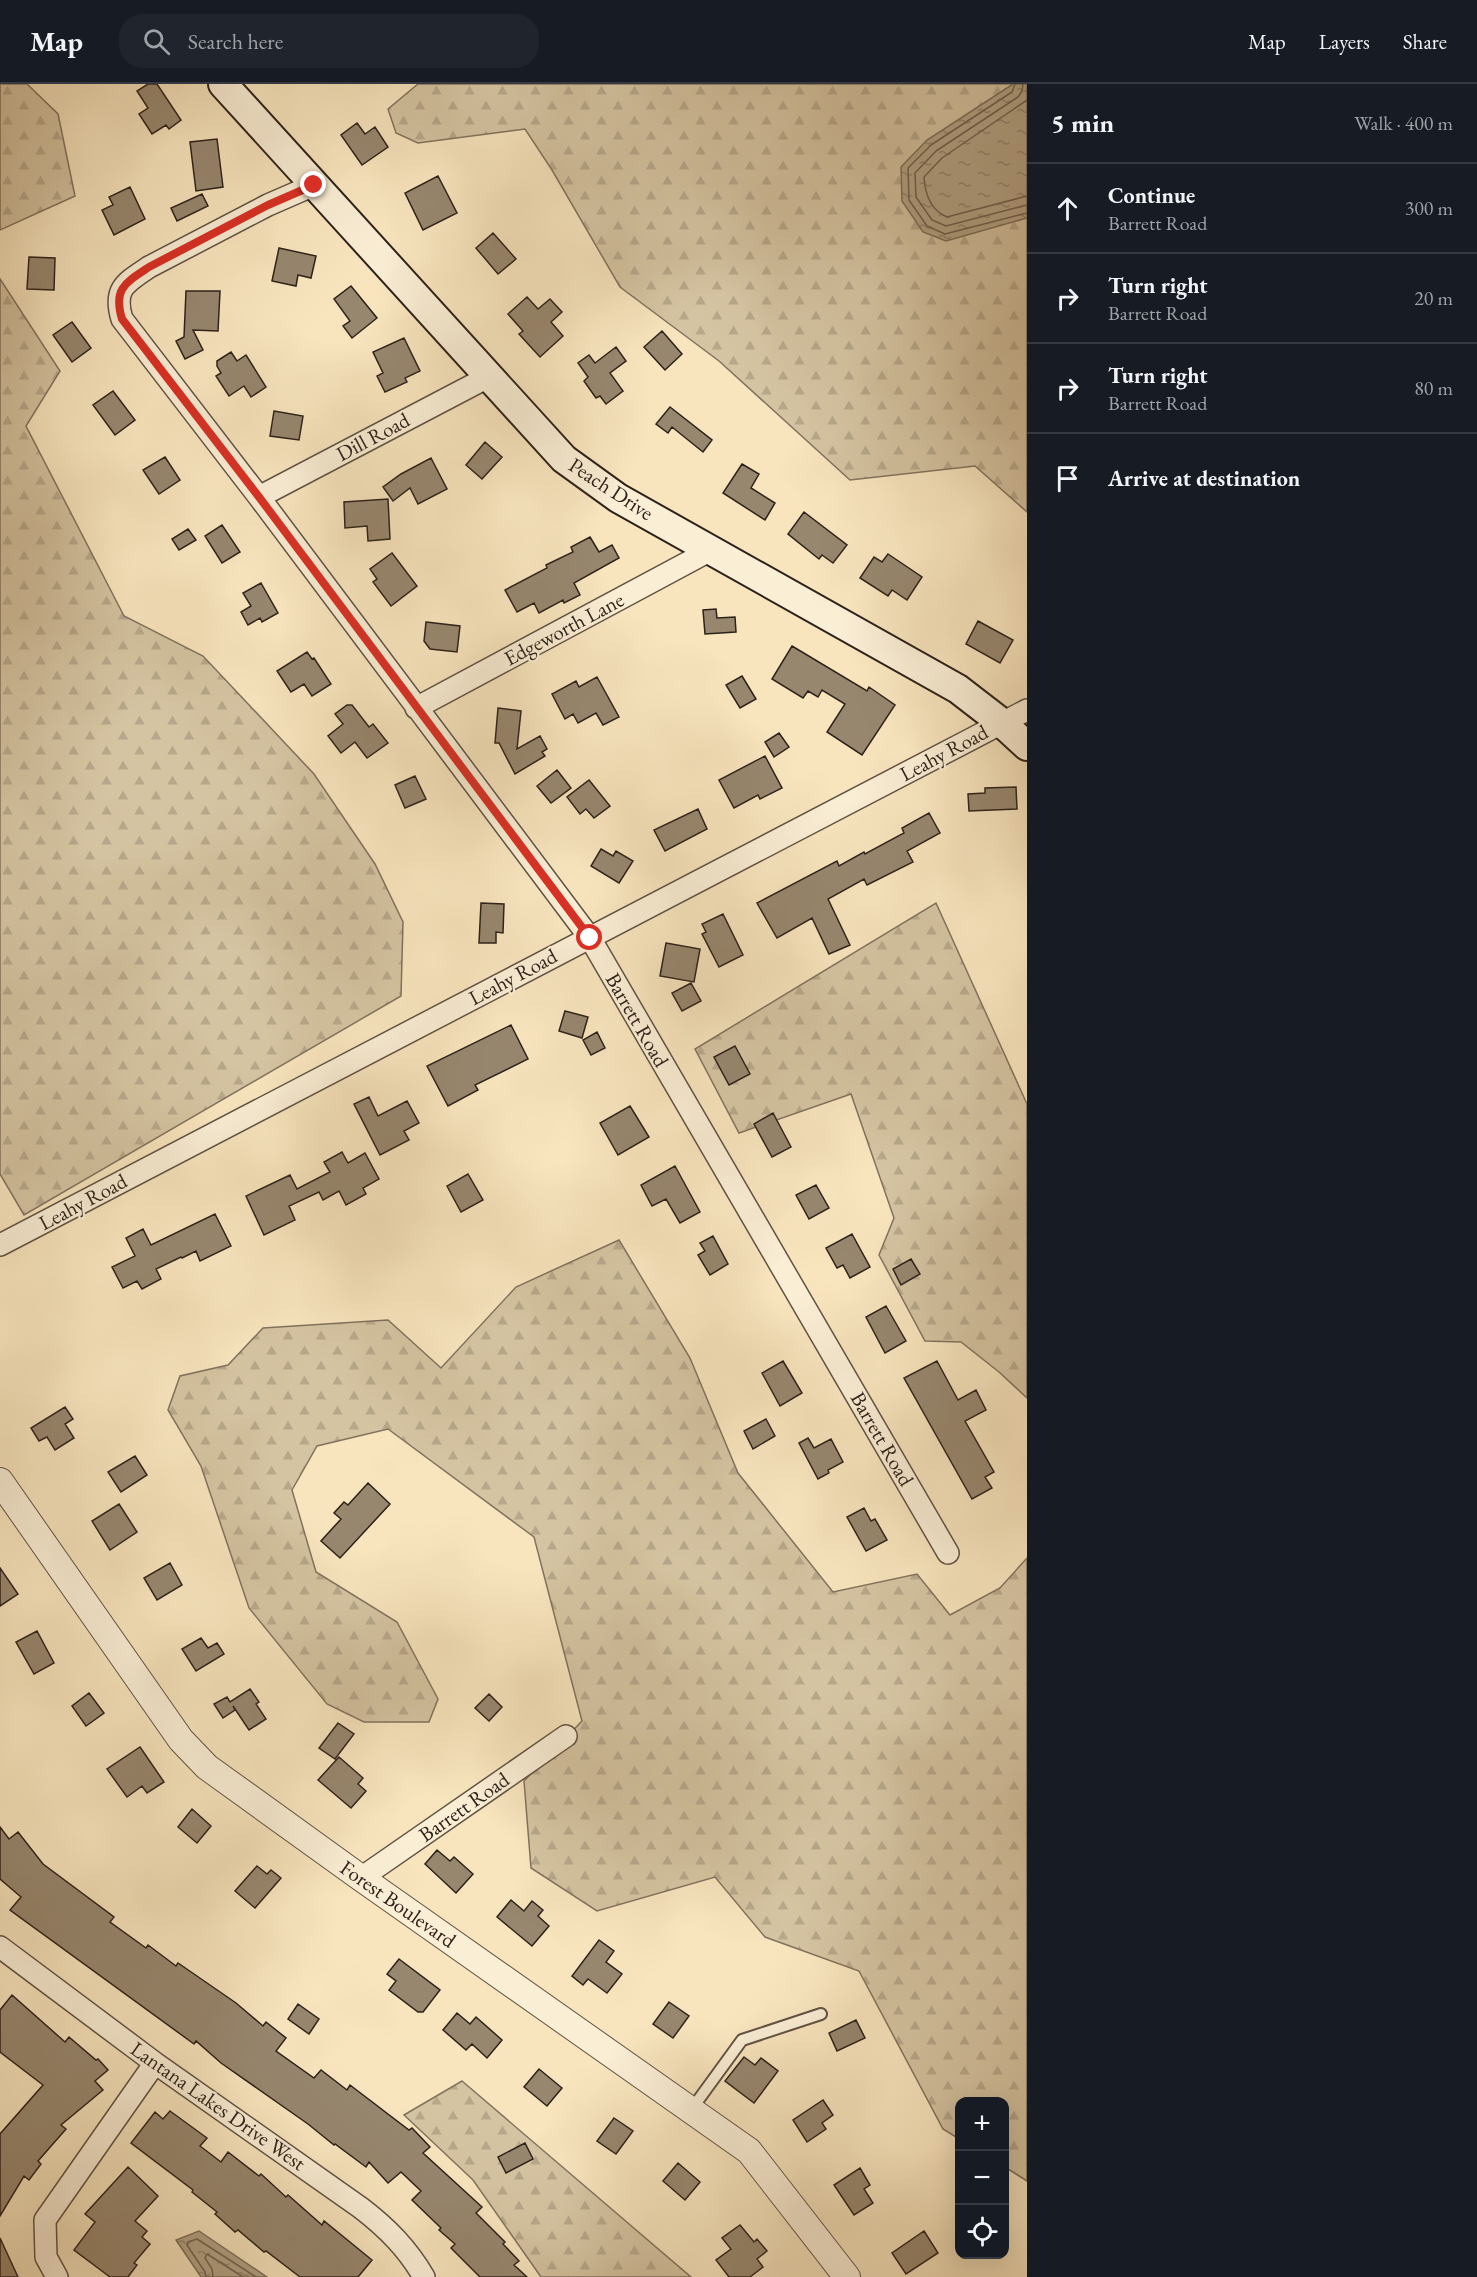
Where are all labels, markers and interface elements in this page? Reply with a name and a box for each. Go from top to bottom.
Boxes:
search box [119,14,539,68]
text: Map [30,23,83,59]
icon: search [140,25,173,58]
text: Search here [188,27,283,56]
text: Map [1248,28,1286,55]
text: Layers [1319,28,1370,55]
text: Share [1403,28,1447,55]
text: 5 min [1051,106,1114,140]
text: Walk · 400 m [1354,110,1453,136]
route end [300,171,326,197]
text: Continue [1108,181,1195,210]
icon: ahead [1051,192,1084,225]
text: 300 m [1405,195,1453,221]
text: Barrett Road [1108,210,1207,236]
text: Turn right [1108,271,1207,300]
icon: right [1051,282,1084,315]
text: 20 m [1414,285,1453,311]
text: Barrett Road [1108,300,1207,326]
text: Turn right [1108,361,1207,390]
icon: right [1051,372,1084,405]
text: 80 m [1414,375,1453,401]
text: Barrett Road [1108,390,1207,416]
street label: Dill Road [331,406,414,467]
street label: Peach Drive [564,451,659,526]
icon: arrive [1051,462,1084,495]
text: Arrive at destination [1108,464,1300,493]
street label: Edgeworth Lane [499,586,628,671]
street label: Leahy Road [895,718,993,787]
route start [576,924,602,950]
street label: Leahy Road [464,942,562,1011]
street label: Barrett Road [600,968,675,1072]
street label: Leahy Road [34,1167,132,1236]
street label: Barrett Road [845,1387,920,1491]
street label: Barrett Road [413,1765,514,1848]
street label: Forest Boulevard [335,1854,462,1954]
street label: Lantana Lakes Drive West [125,2035,311,2176]
map controls [955,2097,1009,2259]
button: + [955,2097,1009,2151]
button: − [955,2151,1009,2205]
button: locate [955,2205,1009,2259]

